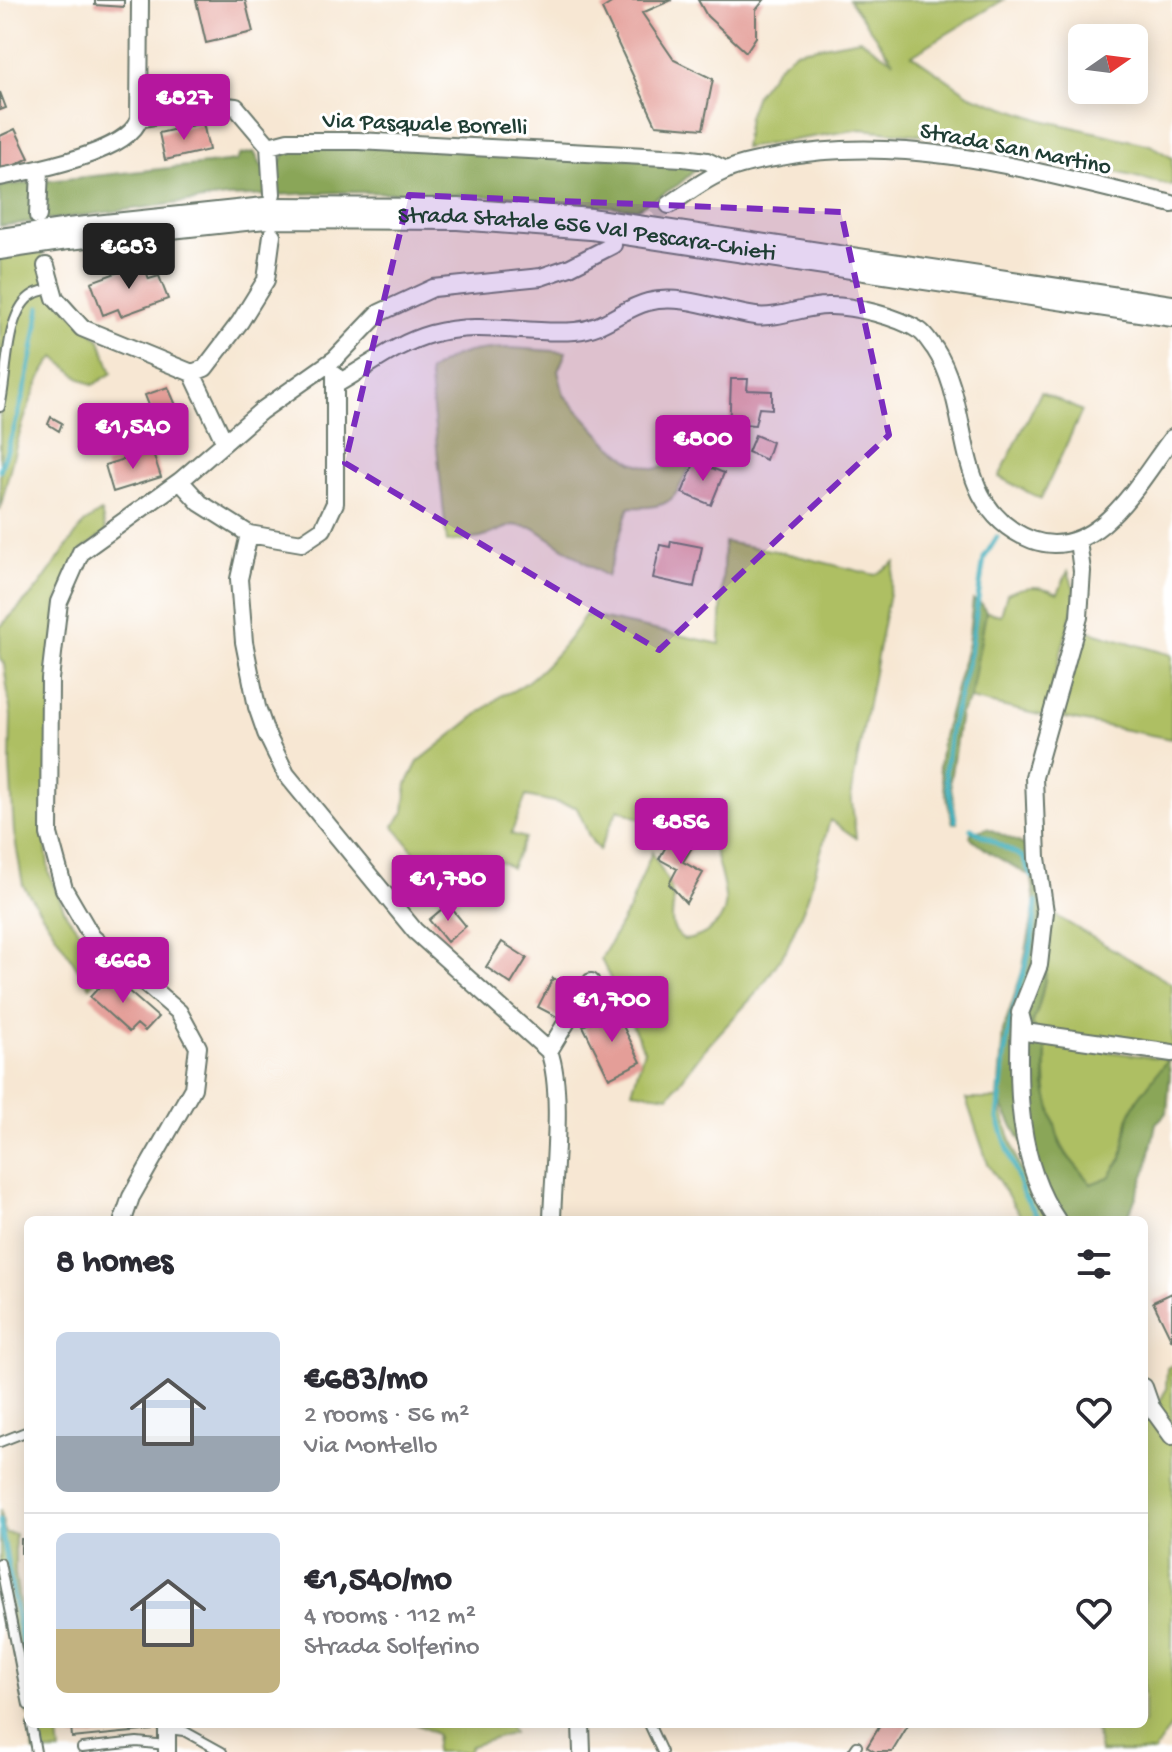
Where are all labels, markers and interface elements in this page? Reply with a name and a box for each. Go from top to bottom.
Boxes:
north arrow [1068,24,1148,104]
map controls [1068,24,1148,104]
pin: €827 [137,74,231,142]
text: €827 [156,84,212,115]
street label: Via Pasquale Borrelli [321,107,528,144]
street label: Strada San Martino [917,118,1114,183]
street label: Strada Statale 656 Val Pescara-Chieti [398,203,778,270]
pin: €683 [82,223,176,291]
text: €683 [101,233,157,264]
pin: €1,540 [68,403,198,471]
text: €1,540 [96,413,170,444]
pin: €800 [656,415,750,483]
text: €800 [673,425,733,456]
pin: €856 [634,798,728,866]
text: €856 [653,808,709,839]
pin: €1,780 [383,855,513,923]
text: €1,780 [410,865,486,896]
pin: €668 [76,937,170,1005]
text: €668 [95,947,151,978]
pin: €1,700 [547,976,677,1044]
text: €1,700 [573,986,651,1017]
icon: filters [1072,1242,1116,1286]
text: 8 homes [56,1244,173,1284]
text: €683/mo [304,1361,428,1401]
icon: home [120,1364,216,1460]
icon: heart [1072,1390,1116,1434]
text: 2 rooms · 56 m² [304,1401,469,1432]
text: Via Montello [304,1432,438,1463]
text: €1,540/mo [304,1562,452,1602]
icon: home [120,1565,216,1661]
icon: heart [1072,1591,1116,1635]
text: 4 rooms · 112 m² [304,1602,476,1633]
text: Strada Solferino [304,1633,480,1664]

